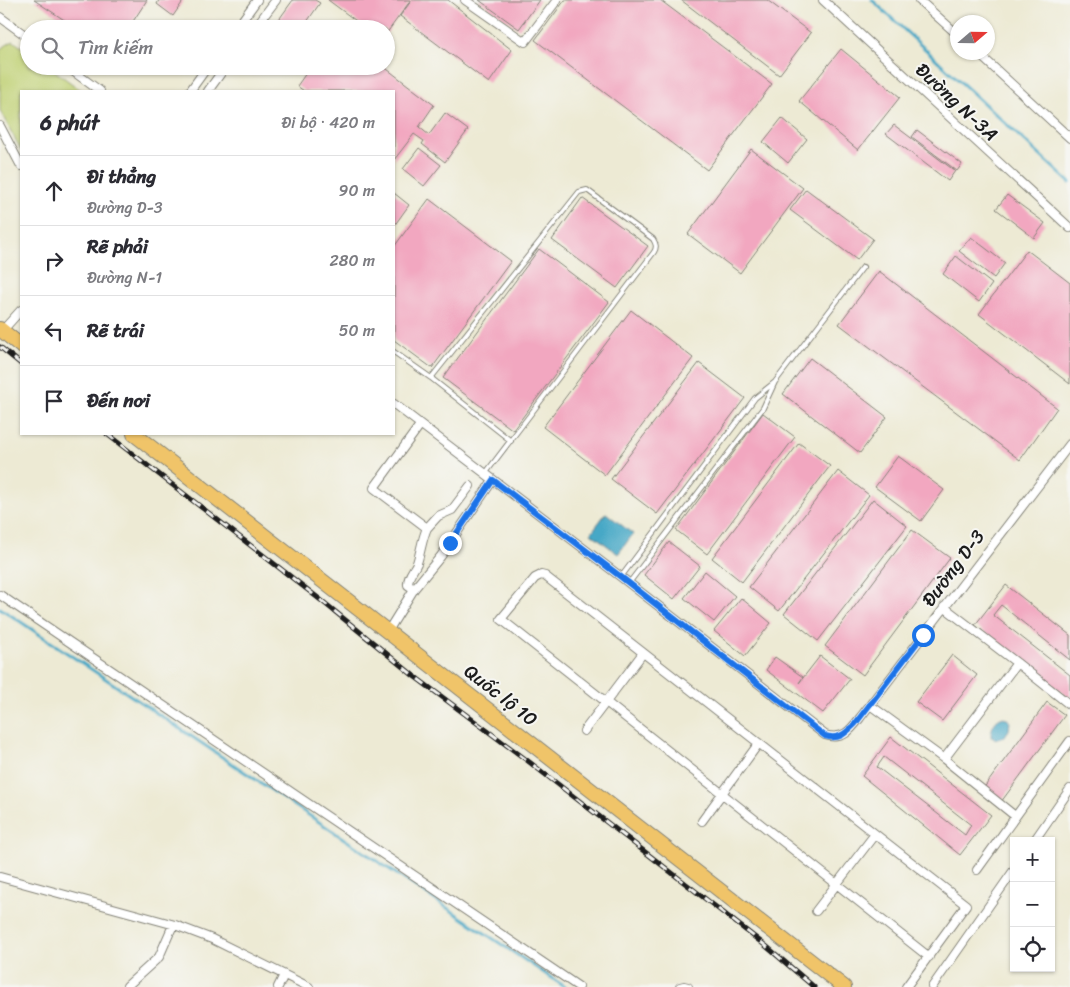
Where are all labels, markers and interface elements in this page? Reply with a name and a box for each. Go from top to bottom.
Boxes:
north arrow [950,15,995,60]
search box [20,20,395,75]
text: Tìm kiếm [78,31,153,64]
icon: search [38,34,66,62]
street label: Đường N-3A [908,54,1006,150]
text: 6 phút [40,104,99,142]
text: Đi bộ · 420 m [282,108,375,137]
text: Đi thẳng [87,160,156,193]
text: 90 m [339,176,375,205]
icon: ahead [40,177,68,205]
text: Đường D-3 [87,193,163,222]
text: Rẽ phải [87,230,148,263]
text: 280 m [330,246,375,275]
icon: right [40,247,68,275]
text: Đường N-1 [87,263,162,292]
text: Rẽ trái [87,314,144,347]
text: 50 m [339,316,375,345]
icon: left [40,317,68,345]
text: Đến nơi [87,384,150,417]
icon: arrive [40,387,68,415]
street label: Đường D-3 [913,522,994,614]
route end [439,532,462,555]
route start [912,624,935,647]
street label: Quốc lộ 10 [457,655,545,735]
map controls [1010,837,1055,972]
button: + [1010,837,1055,882]
button: − [1010,882,1055,927]
button: locate [1010,927,1055,972]

